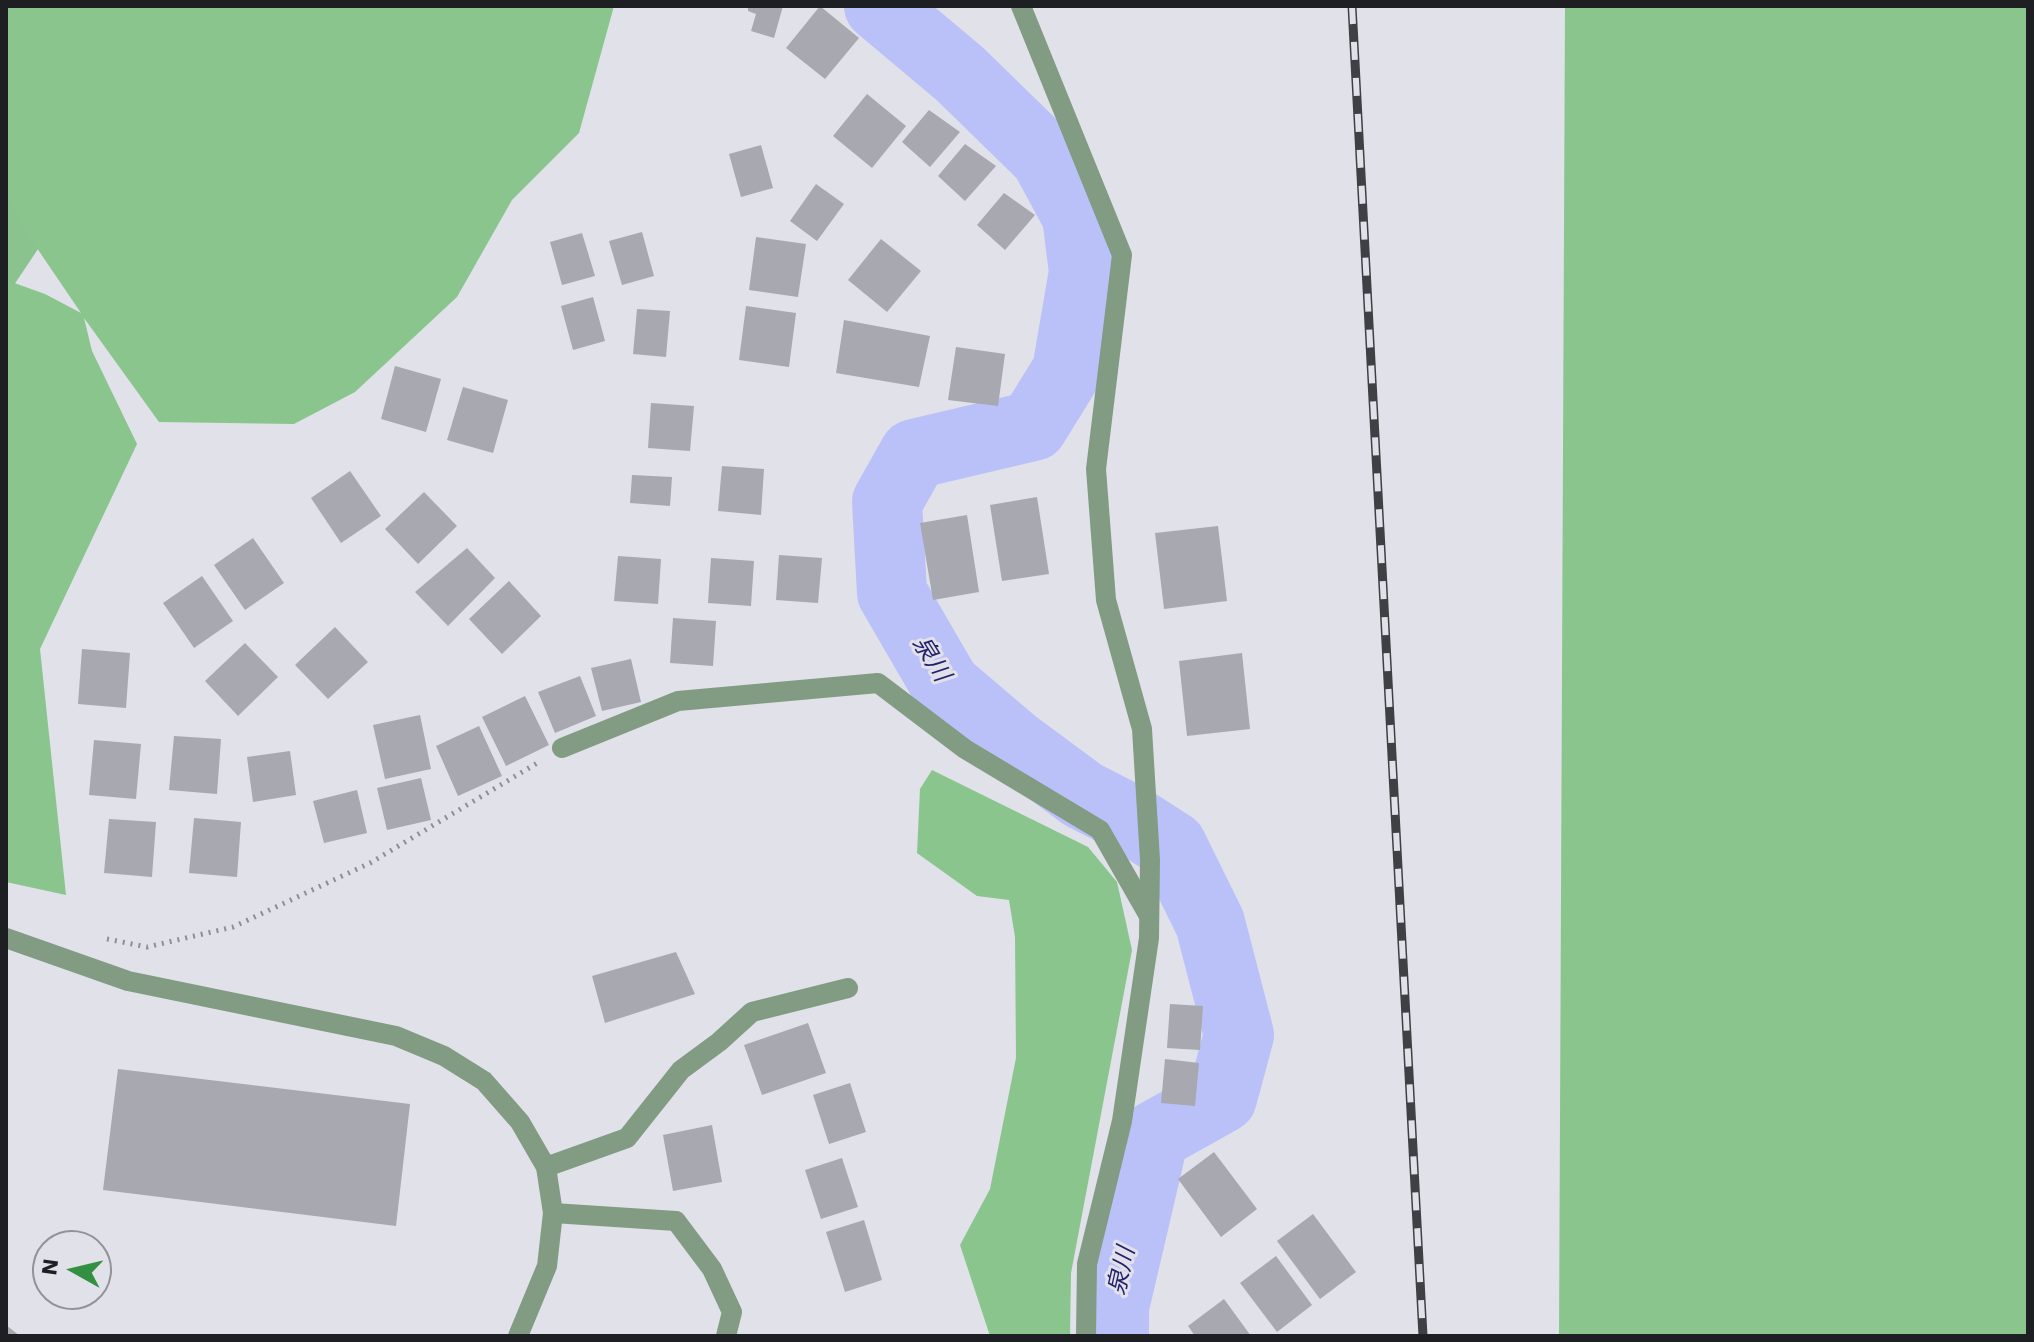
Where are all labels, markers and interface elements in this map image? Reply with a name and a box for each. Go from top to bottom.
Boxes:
water label: 泉川 [906,631,956,687]
north arrow [32,1230,112,1310]
water label: 泉川 [1103,1244,1141,1298]
text: N [36,1257,63,1277]

